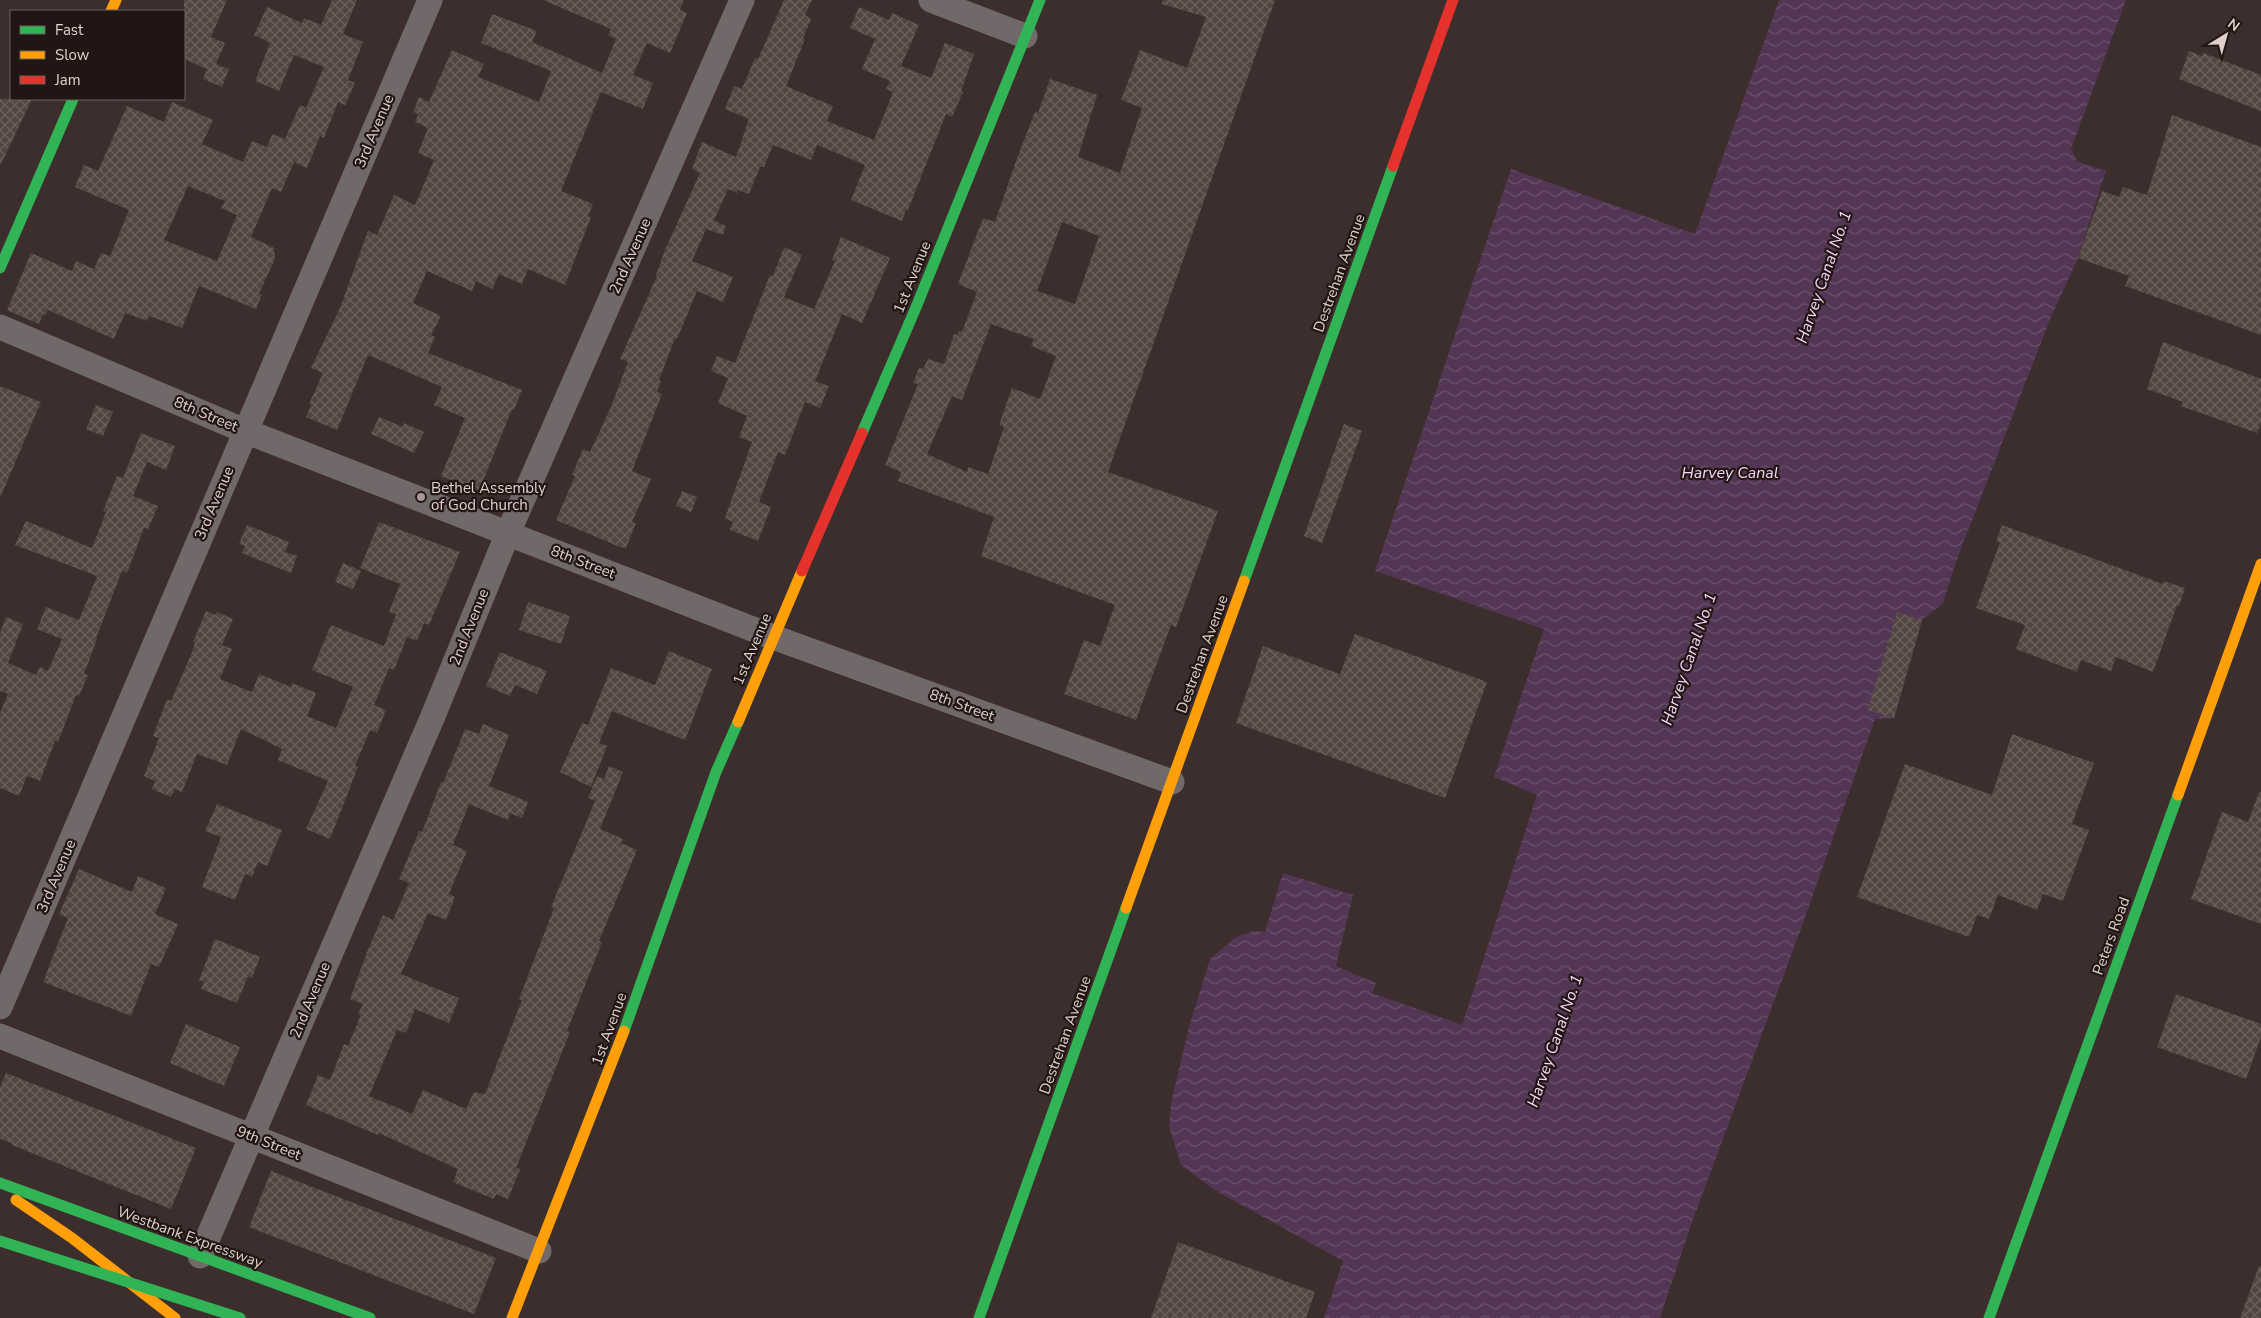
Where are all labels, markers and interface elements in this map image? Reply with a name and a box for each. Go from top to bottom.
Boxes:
legend [10,10,185,100]
north arrow [2201,10,2251,60]
text: N [2224,14,2243,36]
text: Fast [55,20,84,40]
text: Slow [55,45,90,65]
text: Jam [54,70,81,90]
street label: 3rd Avenue [350,91,398,171]
water label: Harvey Canal No. 1 [1791,208,1857,346]
street label: Destrehan Avenue [1308,211,1370,335]
street label: 2nd Avenue [604,215,656,297]
street label: 1st Avenue [888,238,936,316]
street label: 8th Street [171,392,242,437]
water label: Harvey Canal [1681,462,1779,484]
street label: 3rd Avenue [190,463,238,543]
place label: Bethel Assembly of God Church [431,478,546,515]
marker: Bethel Assembly of God Church [415,491,427,503]
street label: 8th Street [548,541,619,584]
street label: 2nd Avenue [445,586,493,668]
water label: Harvey Canal No. 1 [1656,590,1722,728]
street label: Destrehan Avenue [1171,592,1233,716]
street label: 1st Avenue [728,610,776,688]
street label: 8th Street [927,684,998,726]
street label: 3rd Avenue [32,836,80,916]
street label: Peters Road [2088,894,2134,978]
street label: 2nd Avenue [285,959,335,1041]
water label: Harvey Canal No. 1 [1522,972,1588,1110]
street label: Destrehan Avenue [1034,973,1096,1097]
street label: 1st Avenue [587,990,631,1068]
street label: 9th Street [234,1121,305,1165]
street label: Westbank Expressway [114,1201,266,1273]

